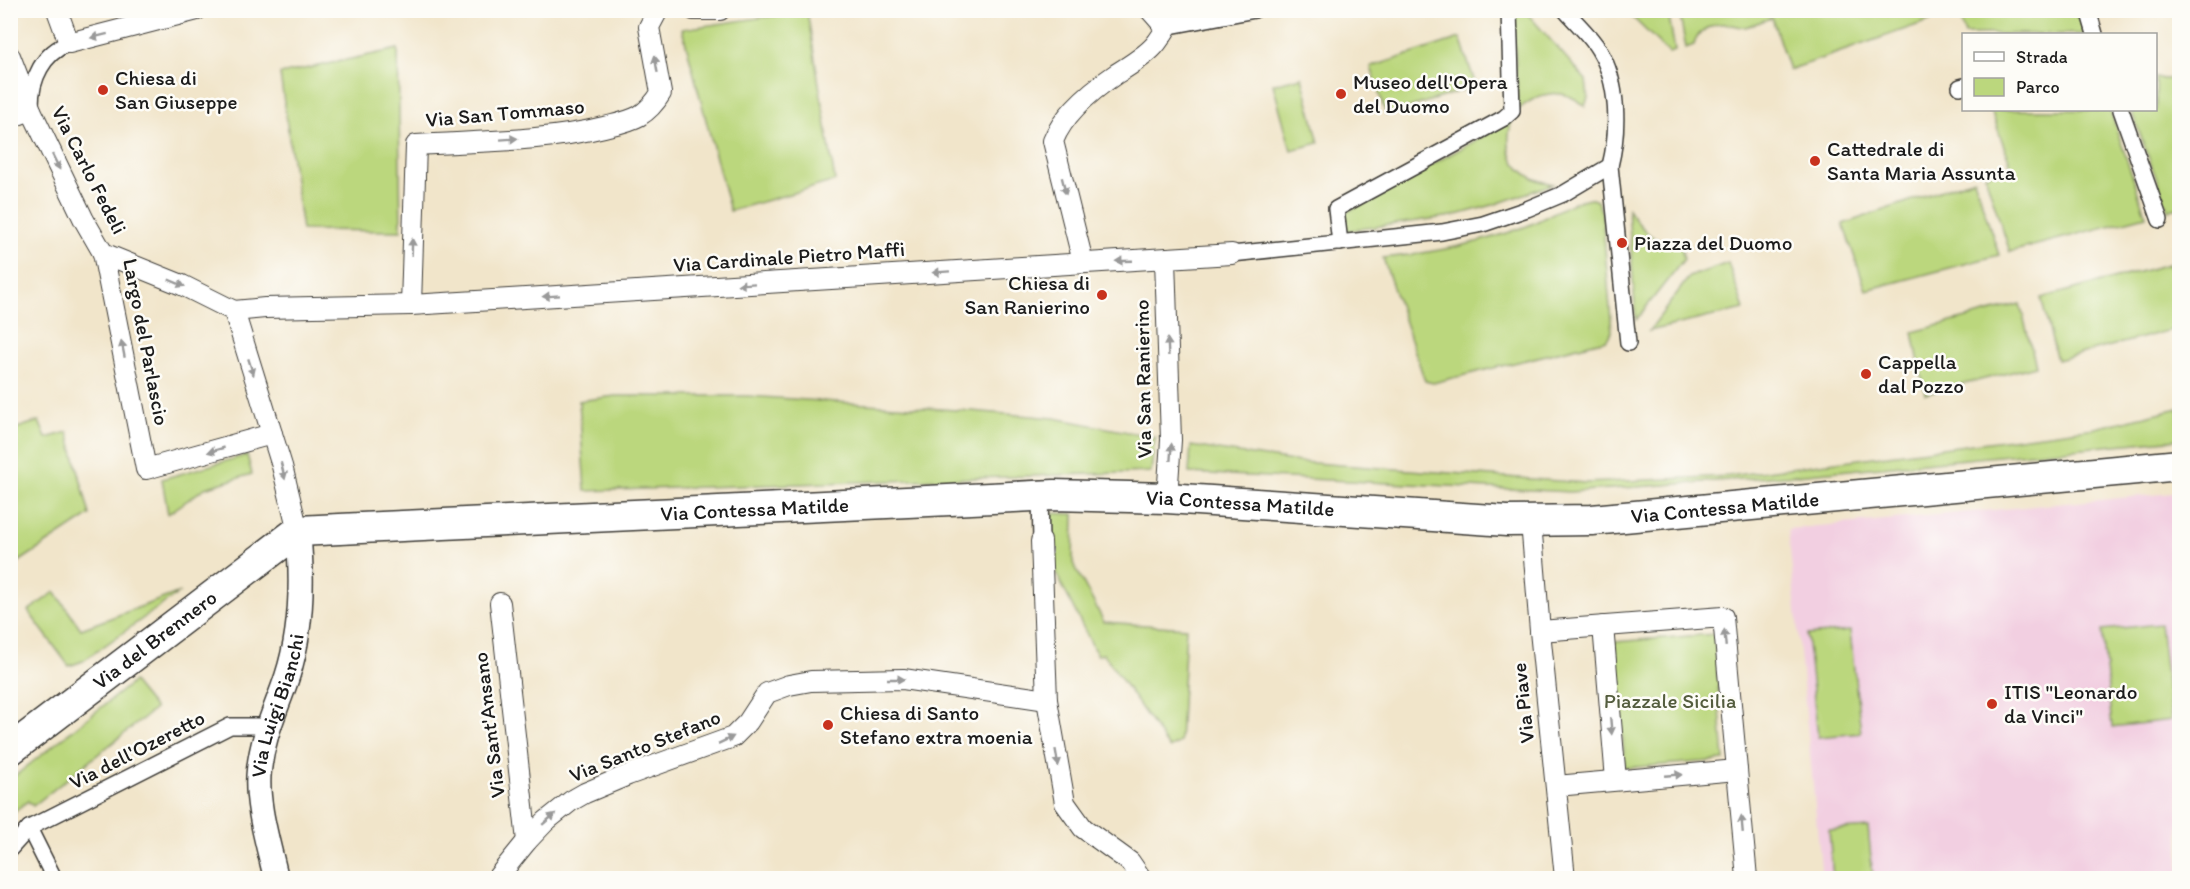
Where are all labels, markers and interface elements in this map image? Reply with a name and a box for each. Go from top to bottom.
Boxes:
one-way arrow [90,31,109,41]
legend [1962,33,2157,111]
text: Strada [2016,46,2068,68]
one-way arrow [651,54,660,73]
place label: Chiesa di San Giuseppe [115,65,237,114]
place label: Museo dell'Opera del Duomo [1353,69,1508,118]
text: Parco [2016,76,2060,98]
marker: Chiesa di San Giuseppe [96,83,110,97]
marker: Museo dell'Opera del Duomo [1334,87,1348,101]
street label: Via San Tommaso [424,93,586,132]
street label: Via Carlo Fedeli [46,102,132,238]
one-way arrow [499,134,518,144]
place label: Cattedrale di Santa Maria Assunta [1827,136,2016,185]
one-way arrow [51,154,60,171]
marker: Cattedrale di Santa Maria Assunta [1808,154,1822,168]
one-way arrow [1059,177,1069,195]
place label: Piazza del Duomo [1634,230,1792,255]
street label: Via Cardinale Pietro Maffi [672,236,906,277]
marker: Piazza del Duomo [1615,236,1629,250]
one-way arrow [408,237,417,256]
street label: Largo del Parlascio [118,256,175,428]
one-way arrow [1114,256,1133,265]
one-way arrow [931,267,950,276]
place label: Chiesa di San Ranierino [965,270,1090,319]
one-way arrow [168,279,186,288]
one-way arrow [737,279,756,289]
marker: Chiesa di San Ranierino [1095,288,1109,302]
one-way arrow [542,292,561,301]
street label: Via San Ranierino [1129,299,1156,459]
one-way arrow [1163,338,1173,357]
one-way arrow [118,339,127,358]
place label: Cappella dal Pozzo [1878,349,1964,398]
one-way arrow [247,358,256,376]
marker: Cappella dal Pozzo [1859,367,1873,381]
one-way arrow [1166,442,1175,461]
one-way arrow [207,445,225,455]
one-way arrow [279,462,289,480]
street label: Via Contessa Matilde [1146,484,1335,521]
street label: Via Contessa Matilde [1630,486,1820,528]
street label: Via Contessa Matilde [660,492,850,526]
street label: Via del Brennero [88,584,222,695]
one-way arrow [1720,628,1730,647]
street label: Via Luigi Bianchi [245,632,309,779]
street label: Via Sant'Ansano [467,651,510,799]
street label: Via Piave [1506,662,1539,744]
one-way arrow [887,674,906,684]
place label: ITIS "Leonardo da Vinci" [2004,679,2137,728]
park label: Piazzale Sicilia [1604,688,1736,713]
marker: ITIS "Leonardo da Vinci" [1985,697,1999,711]
place label: Chiesa di Santo Stefano extra moenia [840,700,1033,749]
street label: Via Santo Stefano [565,704,724,787]
street label: Via dell'Ozeretto [65,705,209,794]
one-way arrow [1606,717,1616,736]
marker: Chiesa di Santo Stefano extra moenia [821,718,835,732]
one-way arrow [717,736,734,745]
one-way arrow [1052,748,1061,767]
one-way arrow [1665,770,1684,780]
one-way arrow [541,813,556,826]
one-way arrow [1737,815,1747,834]

